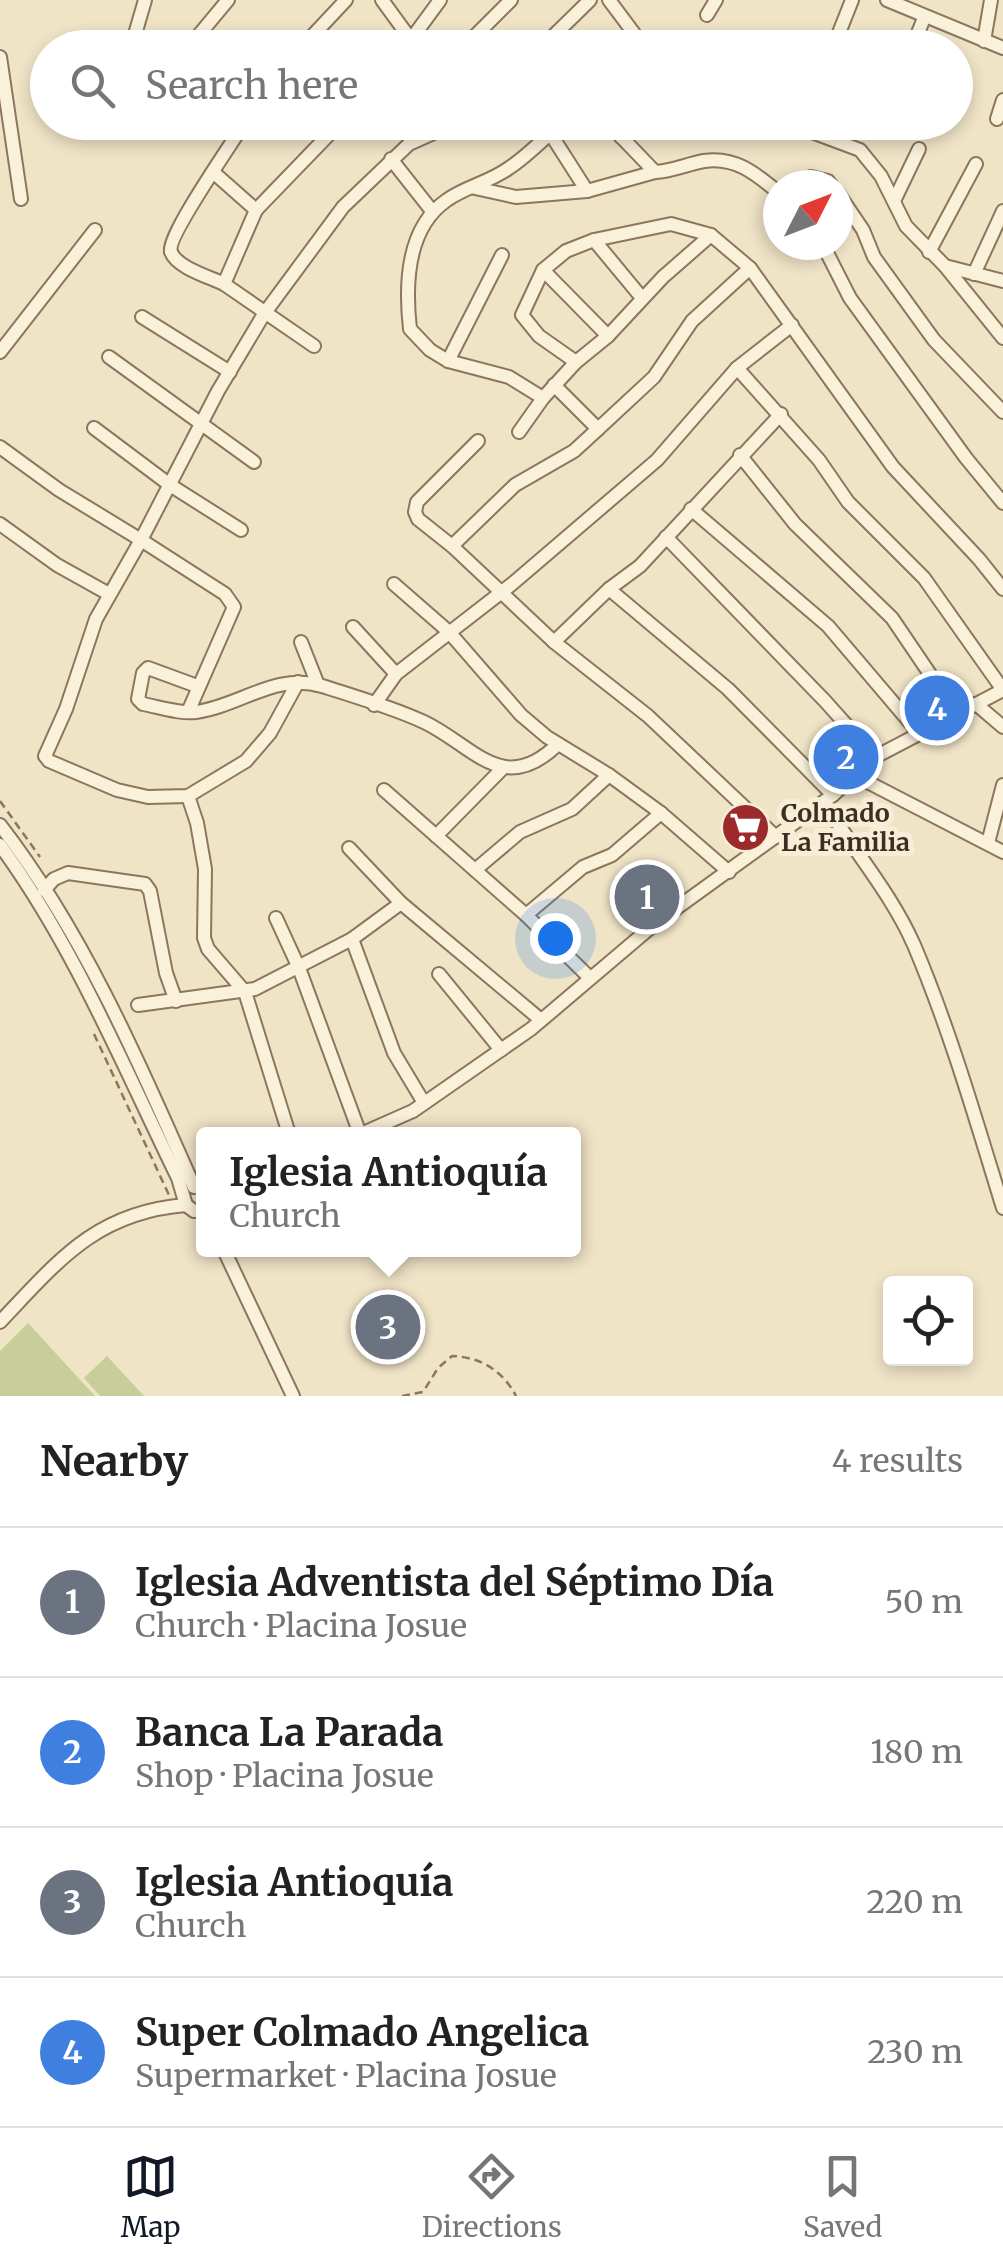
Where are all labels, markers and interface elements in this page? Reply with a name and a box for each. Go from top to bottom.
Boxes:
search box [30,30,973,140]
icon: search [65,58,120,113]
text: Search here [145,62,358,109]
north arrow [763,170,853,260]
pin: 4 [904,670,970,746]
pin: 2 [814,720,878,794]
place label: Colmado La Familia [781,797,910,858]
supermarket icon: Colmado La Familia [720,801,772,853]
pin: 1 [614,860,680,934]
your location [530,913,581,964]
popup [196,1127,581,1257]
text: Iglesia Antioquía [229,1149,548,1196]
text: Church [229,1196,341,1236]
map controls [883,1276,973,1366]
button: locate [883,1276,973,1366]
pin: 3 [356,1290,420,1364]
text: Nearby [40,1435,188,1487]
text: 4 results [832,1441,963,1481]
text: Iglesia Adventista del Séptimo Día [135,1559,774,1606]
text: 1 [65,1582,80,1622]
text: 50 m [885,1582,963,1622]
text: Church · Placina Josue [135,1606,467,1646]
text: Banca La Parada [135,1709,444,1756]
text: 2 [63,1732,82,1772]
text: 180 m [871,1732,963,1772]
text: Shop · Placina Josue [135,1756,434,1796]
text: Iglesia Antioquía [135,1859,453,1906]
text: 3 [63,1882,82,1922]
text: 220 m [866,1882,963,1922]
text: Church [135,1906,246,1946]
text: Super Colmado Angelica [135,2009,589,2056]
text: 4 [62,2032,83,2072]
text: 230 m [867,2032,963,2072]
text: Supermarket · Placina Josue [135,2056,557,2096]
tab: Map [121,2149,180,2245]
tab: Directions [422,2149,562,2245]
tab: Saved [803,2149,882,2245]

